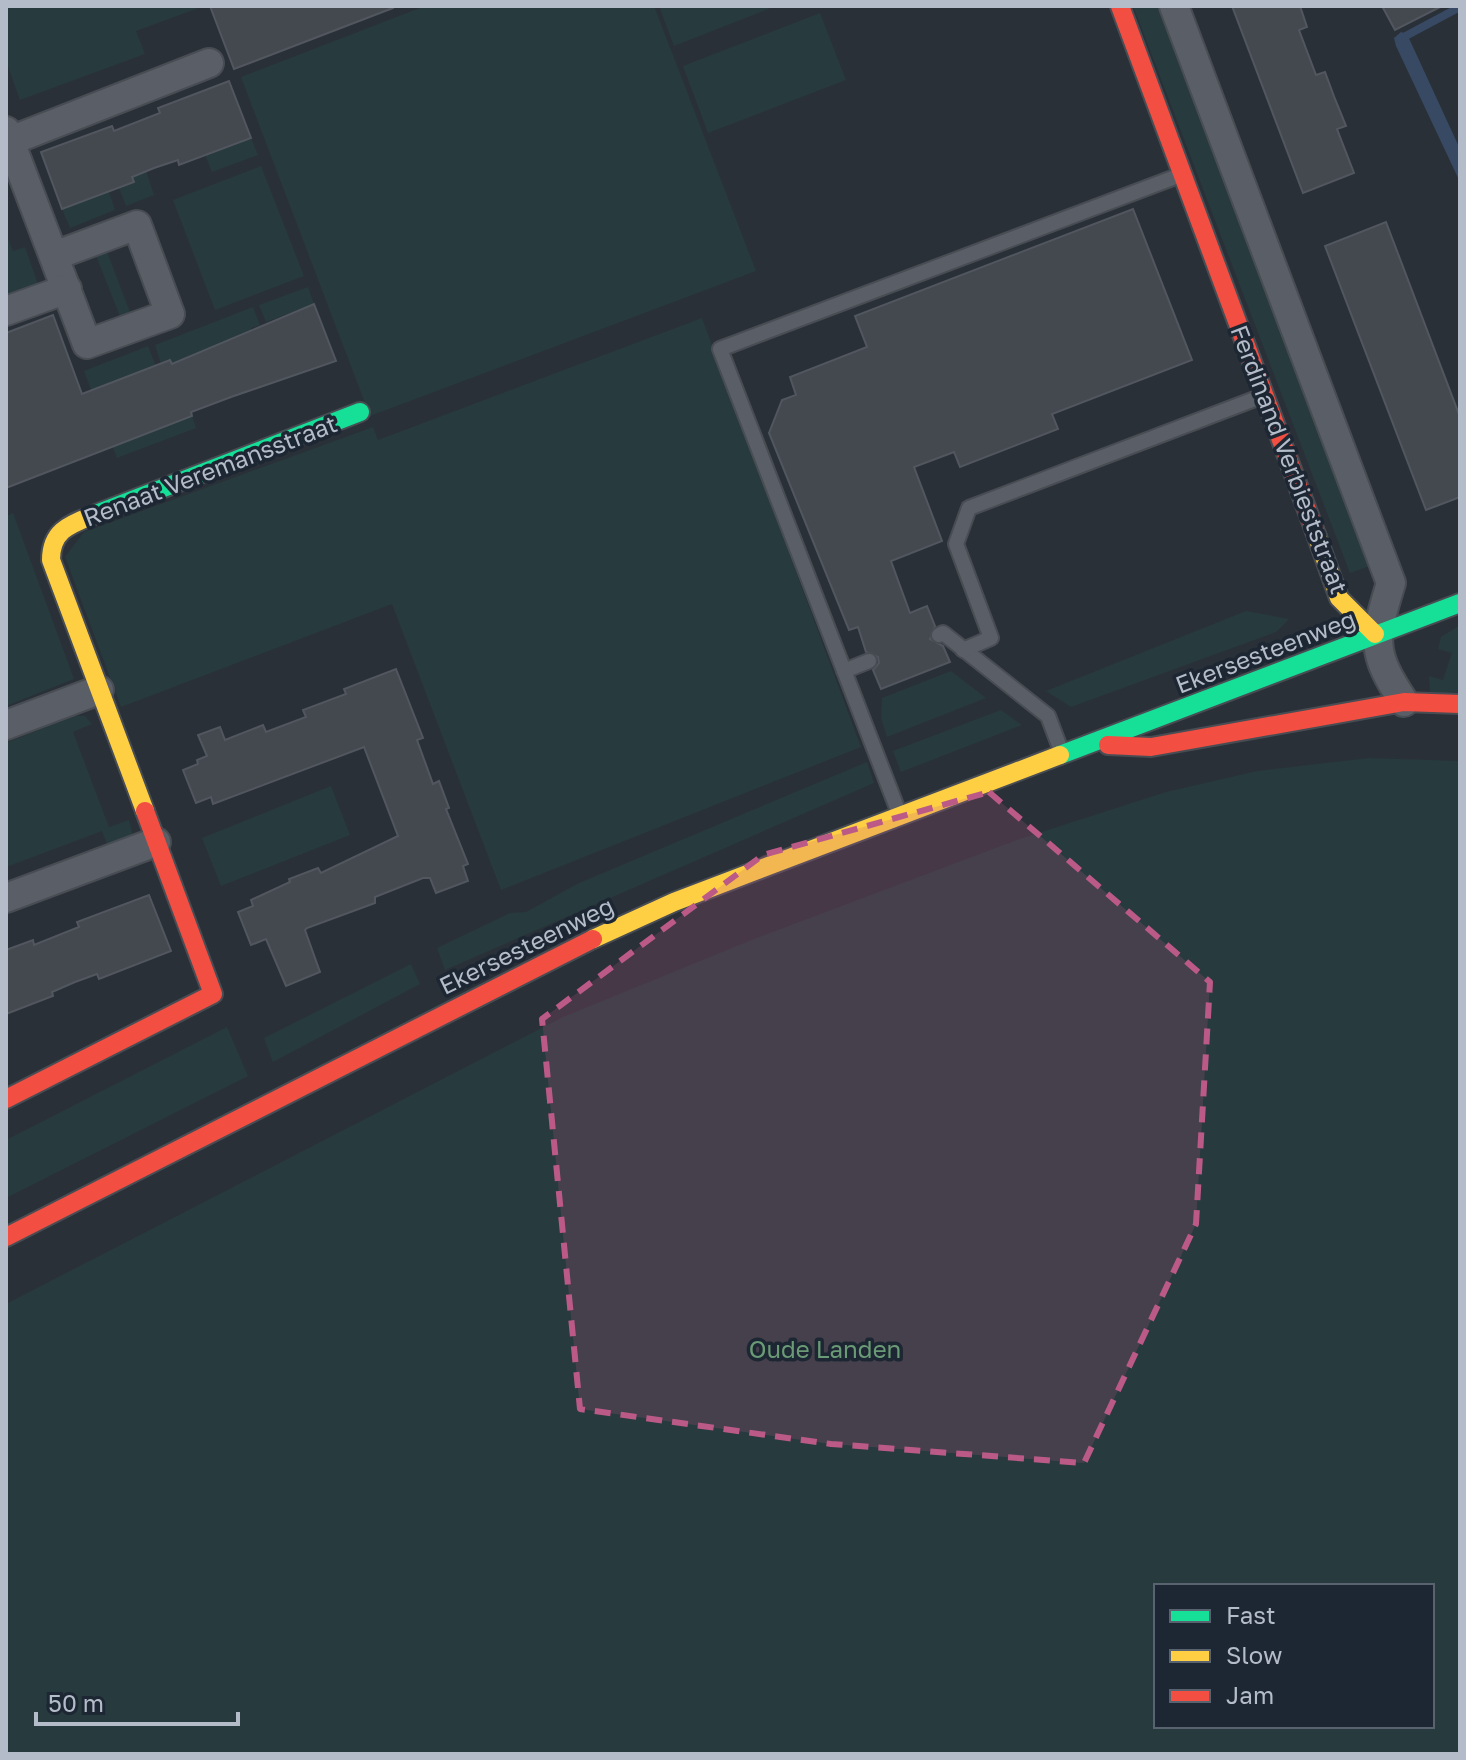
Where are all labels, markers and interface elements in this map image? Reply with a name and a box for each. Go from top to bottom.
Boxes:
street label: Ferdinand Verbieststraat [1225,321,1355,597]
street label: Renaat Veremansstraat [79,408,341,532]
street label: Ekersesteenweg [1171,603,1359,699]
street label: Ekersesteenweg [434,890,618,1000]
park label: Oude Landen [749,1334,901,1363]
legend [1154,1584,1434,1728]
text: Fast [1226,1600,1276,1629]
text: Slow [1226,1640,1282,1669]
scale bar [36,1676,238,1726]
text: Jam [1226,1680,1274,1709]
text: 50 m [48,1688,104,1717]

